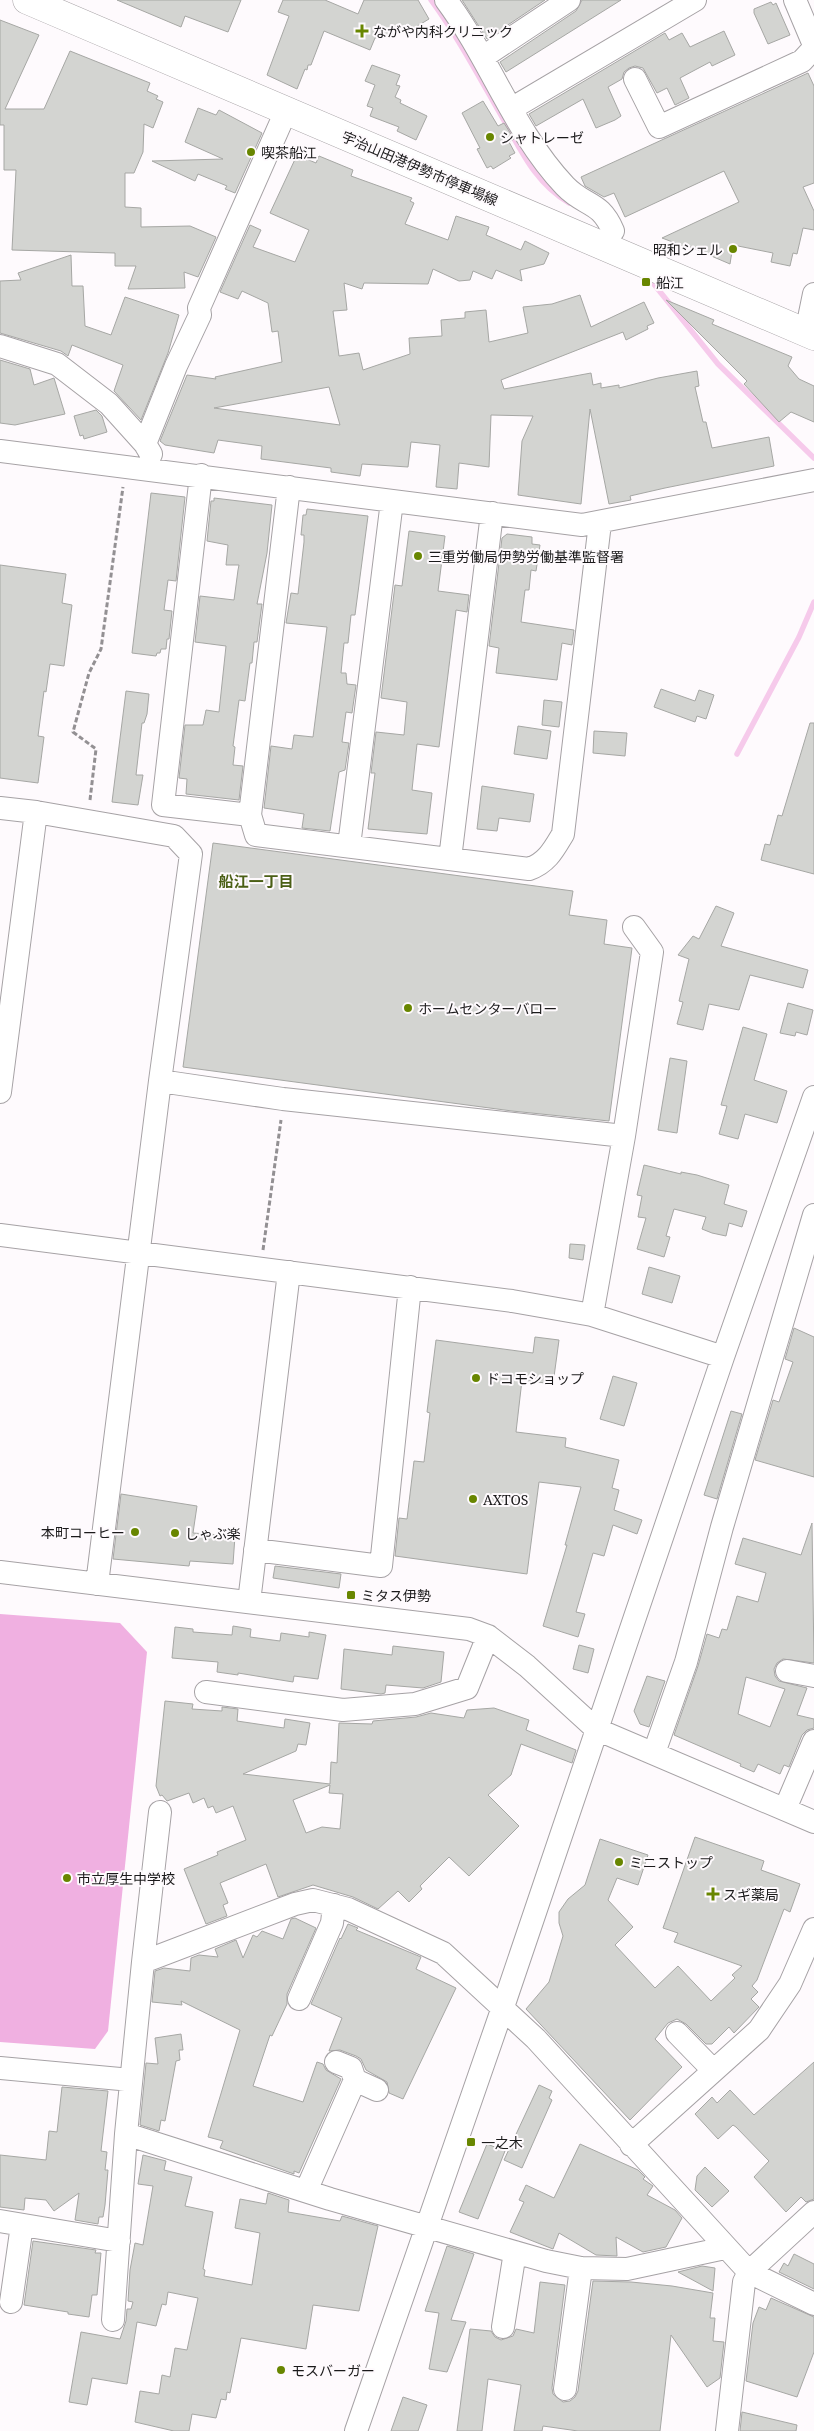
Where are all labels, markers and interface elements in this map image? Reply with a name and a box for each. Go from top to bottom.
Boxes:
place label: ながや内科クリニック [373,22,513,41]
marker: ながや内科クリニック [355,24,369,38]
street label: 宇治山田港伊勢市停車場線 [339,126,501,210]
place label: シャトレーゼ [500,128,584,147]
marker: シャトレーゼ [484,131,496,143]
place label: 喫茶船江 [261,143,317,162]
marker: 喫茶船江 [245,146,257,158]
place label: 昭和シェル [653,240,723,259]
marker: 昭和シェル [727,243,739,255]
place label: 船江 [656,273,684,292]
marker: 船江 [640,276,652,288]
place label: 三重労働局伊勢労働基準監督署 [428,547,624,566]
marker: 三重労働局伊勢労働基準監督署 [412,550,424,562]
district label: 船江一丁目 [218,871,294,891]
place label: ホームセンターバロー [418,999,557,1018]
marker: ホームセンターバロー [402,1002,414,1014]
place label: ドコモショップ [486,1369,584,1388]
marker: ドコモショップ [470,1372,482,1384]
place label: AXTOS [483,1490,528,1509]
marker: AXTOS [467,1493,479,1505]
place label: 本町コーヒー [41,1523,125,1542]
place label: しゃぶ楽 [185,1524,241,1543]
marker: 本町コーヒー [129,1526,141,1538]
marker: しゃぶ楽 [169,1527,181,1539]
place label: ミタス伊勢 [361,1586,431,1605]
marker: ミタス伊勢 [345,1589,357,1601]
place label: ミニストップ [629,1853,713,1872]
marker: ミニストップ [613,1856,625,1868]
place label: 市立厚生中学校 [77,1869,175,1888]
marker: 市立厚生中学校 [61,1872,73,1884]
place label: スギ薬局 [723,1885,779,1904]
marker: スギ薬局 [707,1888,719,1900]
place label: 一之木 [481,2133,523,2152]
marker: 一之木 [465,2136,477,2148]
place label: モスバーガー [291,2361,375,2380]
marker: モスバーガー [275,2364,287,2376]

